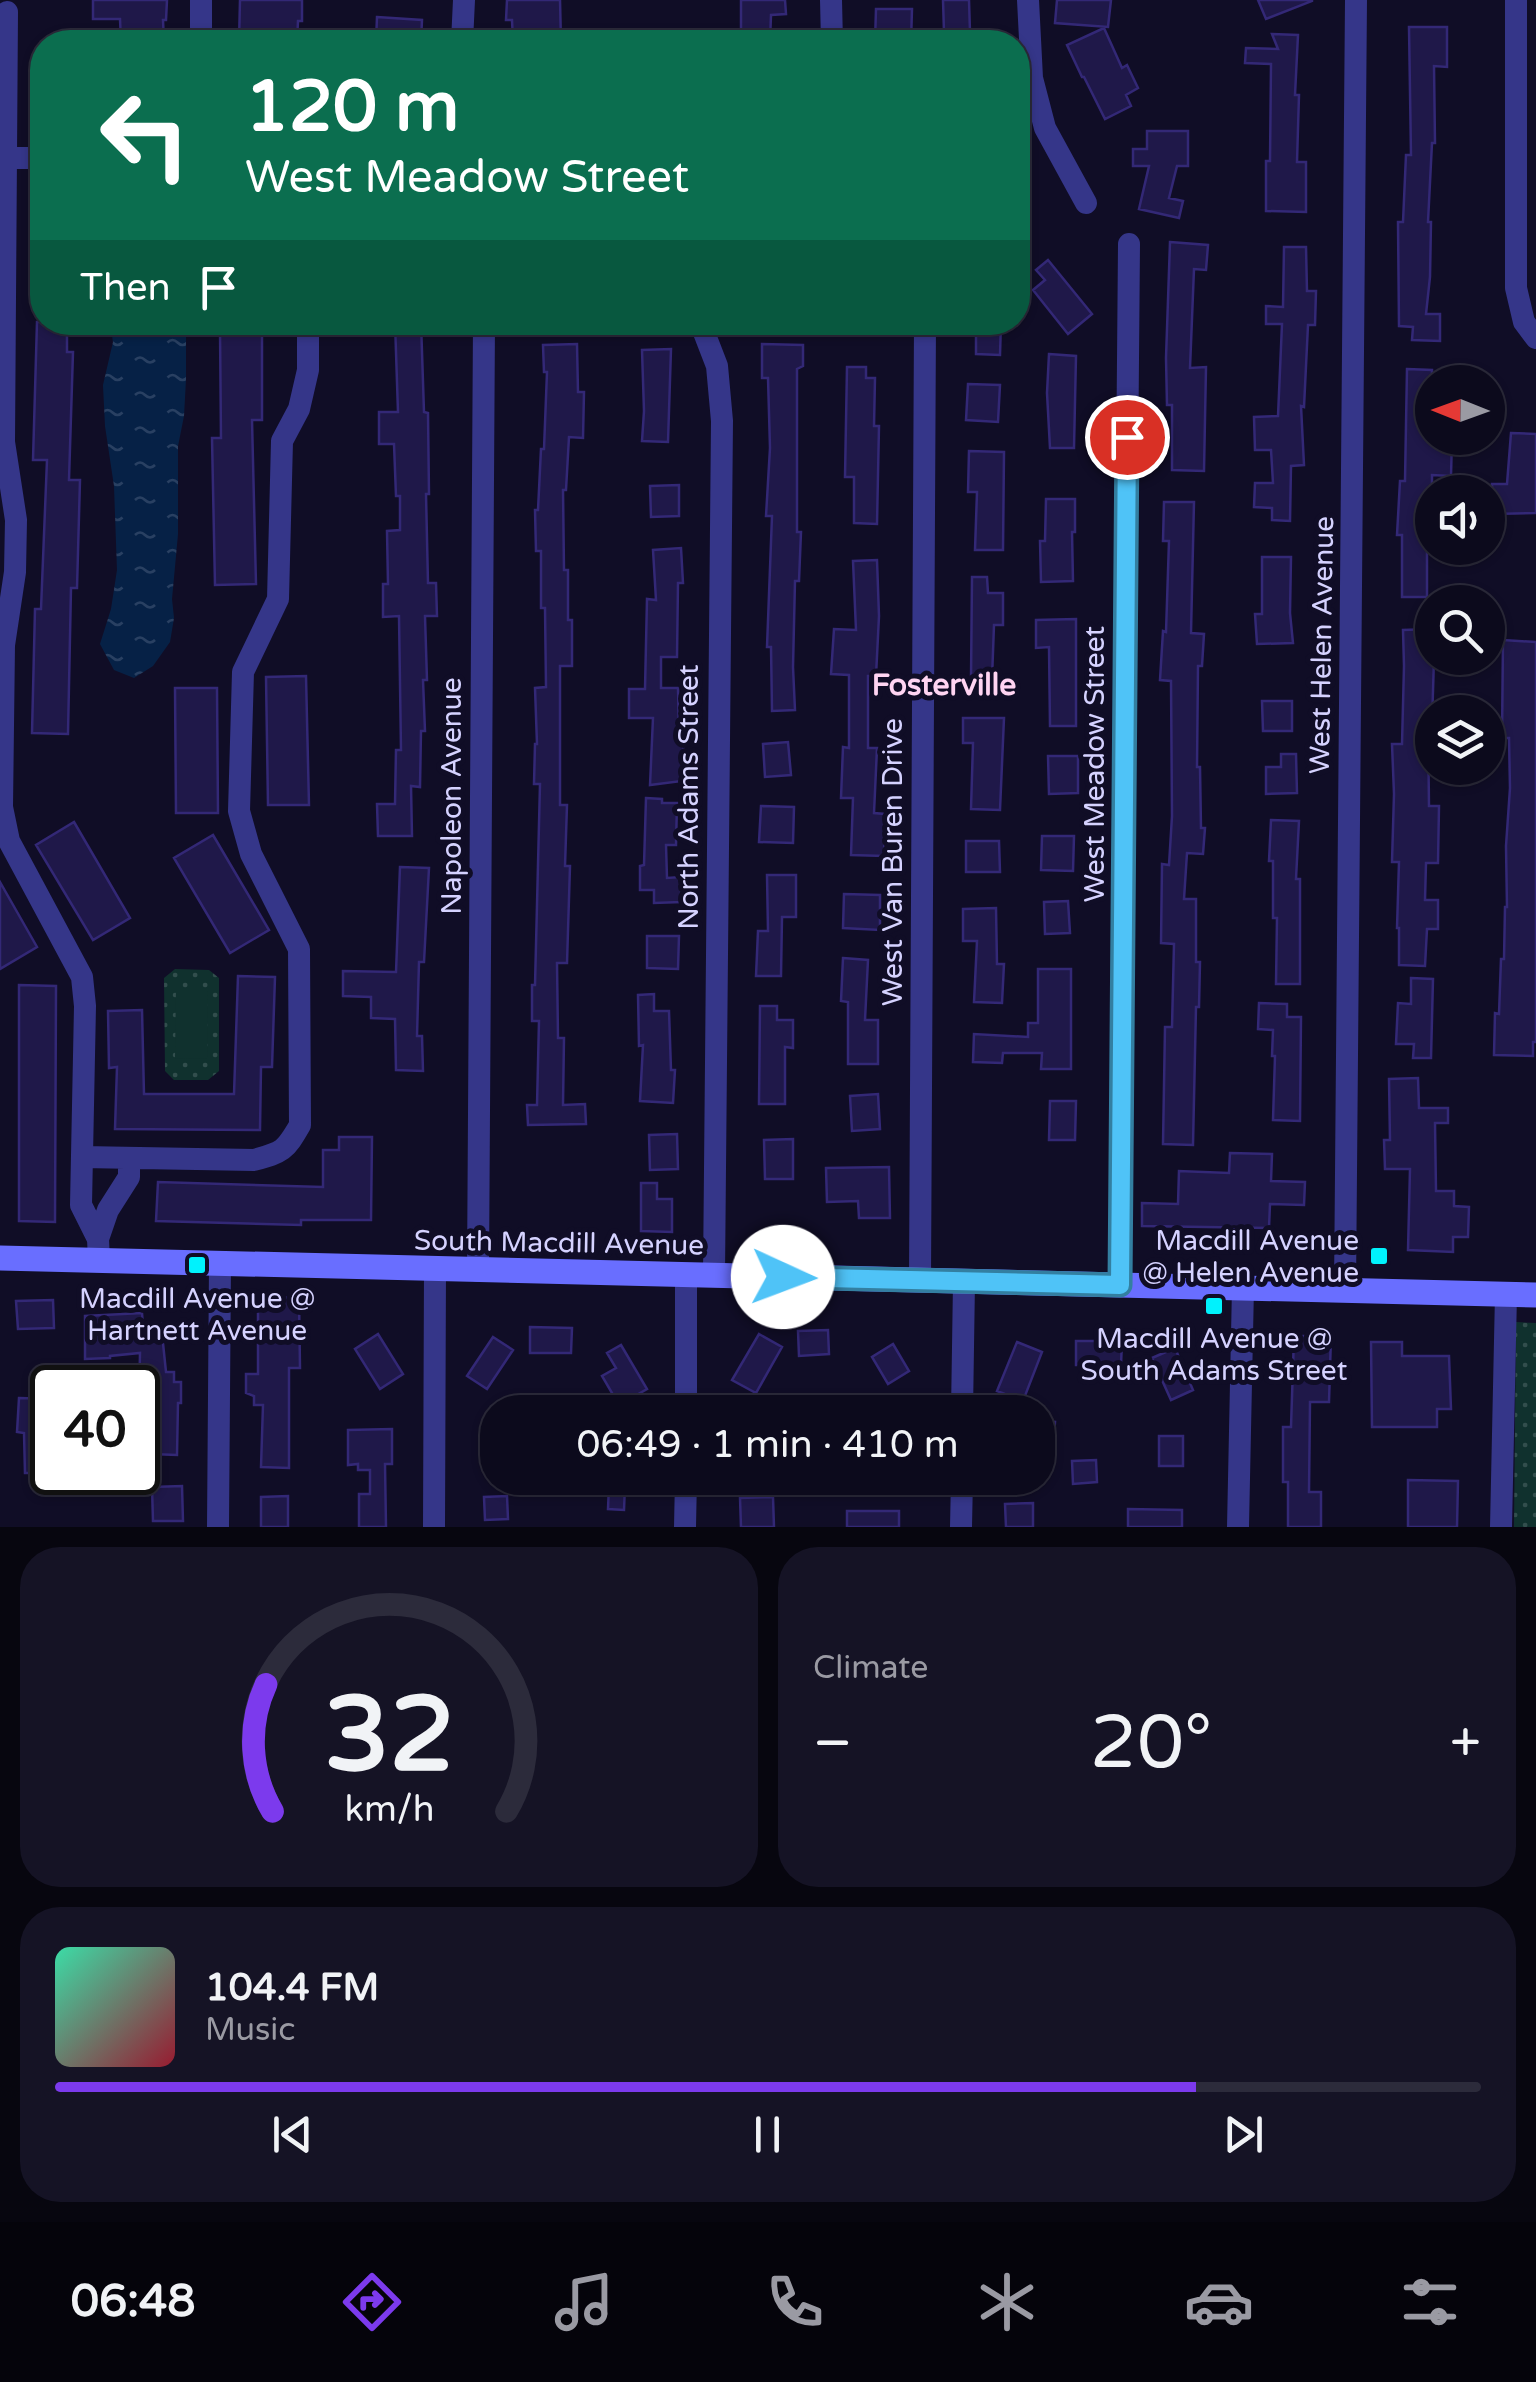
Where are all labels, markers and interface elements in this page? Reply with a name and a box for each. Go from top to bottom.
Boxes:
text: 120 m [245,66,459,150]
icon: left [80,70,210,200]
text: West Meadow Street [245,151,689,205]
icon: arrive [191,260,246,315]
text: Then [80,265,171,311]
north arrow [1415,365,1505,455]
map controls [1415,365,1505,785]
pin [1085,395,1170,480]
icon: arrive [1100,410,1155,465]
button: sound [1415,475,1505,565]
street label: West Helen Avenue [1303,516,1341,774]
button: search [1415,585,1505,675]
street label: West Meadow Street [1078,625,1112,902]
street label: North Adams Street [672,664,706,930]
district label: Fosterville [872,667,1016,704]
street label: Napoleon Avenue [435,677,469,915]
button: layers [1415,695,1505,785]
street label: West Van Buren Drive [876,718,910,1006]
street label: South Macdill Avenue [414,1223,704,1263]
place label: Macdill Avenue @ Helen Avenue [1143,1224,1359,1290]
position arrow [731,1225,835,1329]
marker: Macdill Avenue @ Helen Avenue [1368,1245,1390,1267]
marker: Macdill Avenue @ Hartnett Avenue [186,1254,208,1276]
place label: Macdill Avenue @ Hartnett Avenue [79,1282,315,1348]
marker: Macdill Avenue @ South Adams Street [1203,1295,1225,1317]
place label: Macdill Avenue @ South Adams Street [1081,1322,1348,1388]
speed limit sign: 40 [30,1365,160,1495]
text: 06:49 · 1 min · 410 m [576,1422,959,1468]
text: Climate [813,1649,928,1687]
text: 32 [324,1674,454,1799]
text: 20° [1090,1698,1212,1788]
text: − [813,1711,852,1777]
text: + [1450,1711,1481,1777]
text: km/h [344,1788,434,1831]
text: 104.4 FM [205,1965,379,2011]
text: Music [205,2011,295,2049]
icon: previous [265,2107,320,2162]
icon: pause [740,2107,795,2162]
icon: next [1216,2107,1271,2162]
icon: directions [337,2267,407,2337]
icon: music [549,2267,619,2337]
icon: phone [760,2267,830,2337]
icon: climate [972,2267,1042,2337]
icon: car [1184,2267,1254,2337]
icon: filters [1395,2267,1465,2337]
text: 06:48 [71,2275,196,2329]

